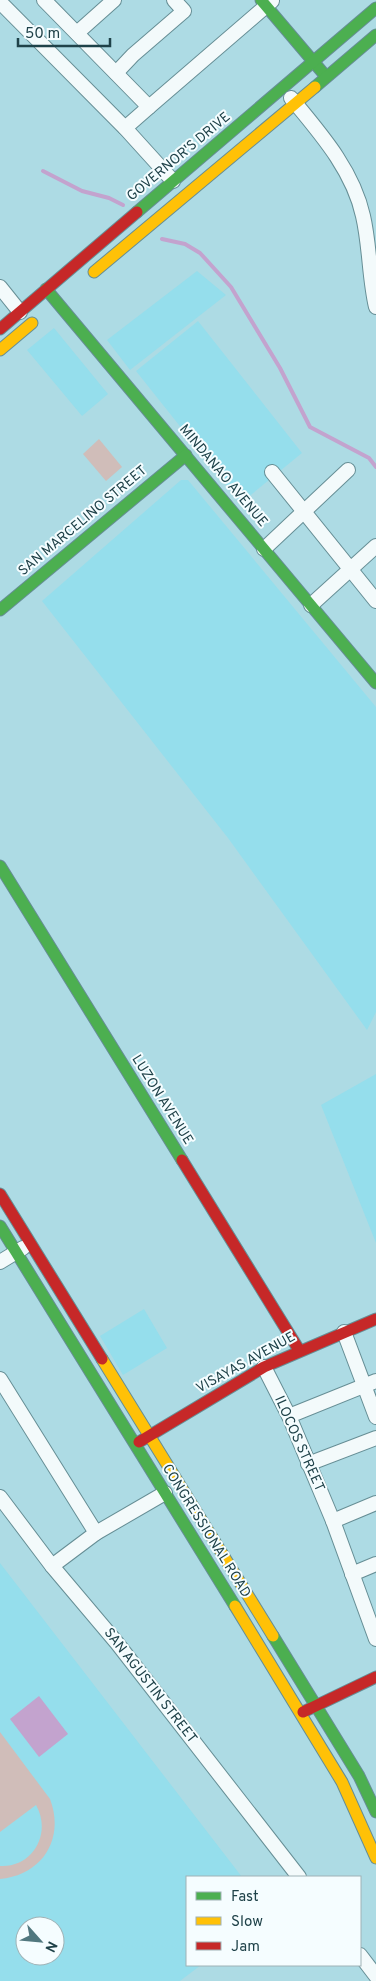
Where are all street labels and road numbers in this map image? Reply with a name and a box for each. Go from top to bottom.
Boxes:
street label: GOVERNOR'S DRIVE [124,109,234,205]
street label: MINDANAO AVENUE [175,421,271,531]
street label: SAN MARCELINO STREET [15,462,151,580]
street label: LUZON AVENUE [128,1052,196,1148]
street label: VISAYAS AVENUE [193,1329,299,1397]
street label: ILOCOS STREET [270,1393,328,1495]
street label: CONGRESSIONAL ROAD [158,1461,254,1601]
street label: SAN AGUSTIN STREET [100,1625,200,1747]

